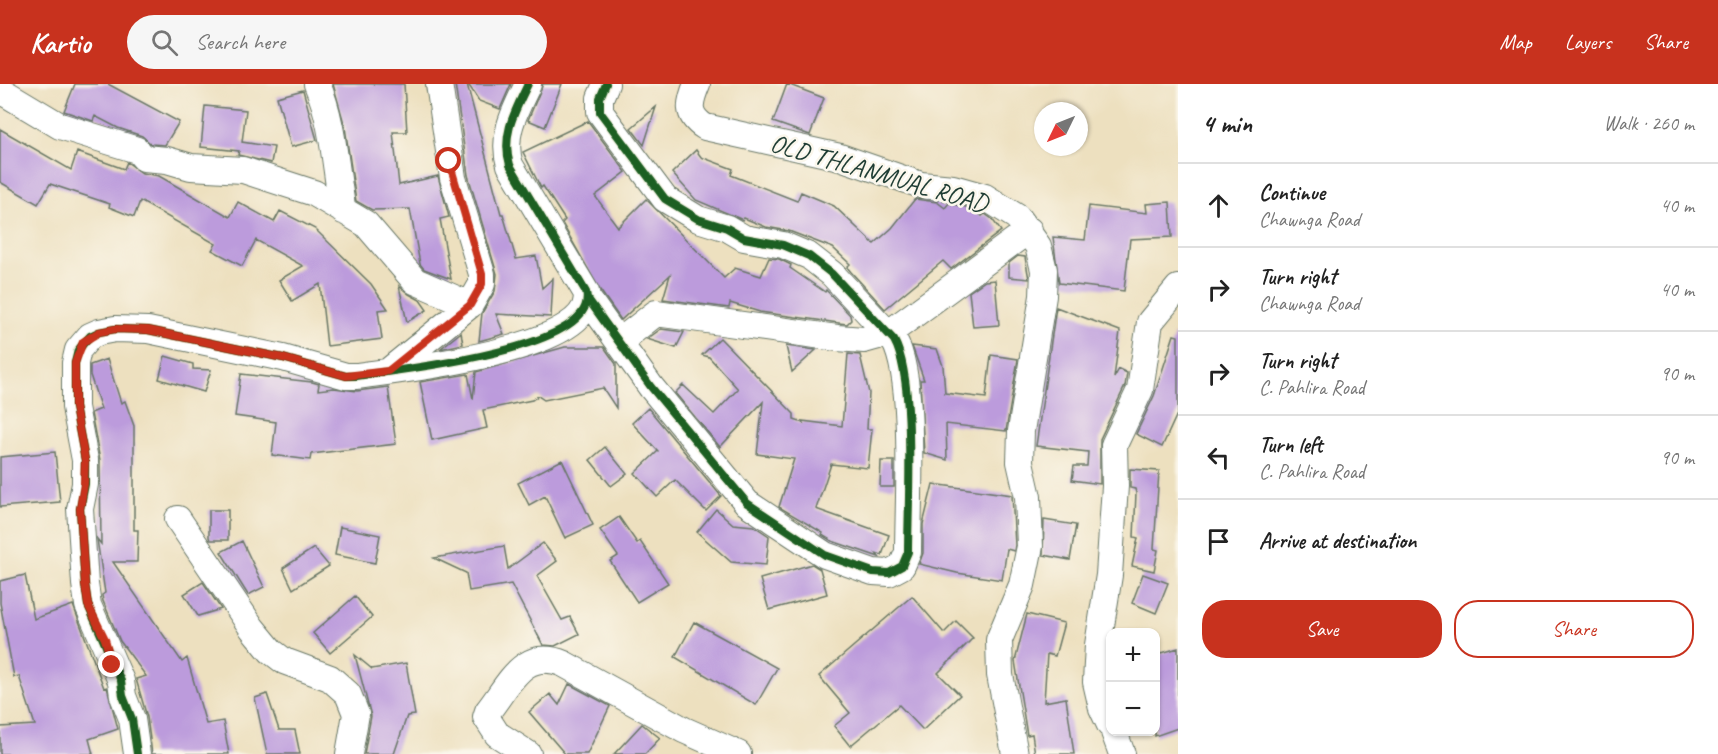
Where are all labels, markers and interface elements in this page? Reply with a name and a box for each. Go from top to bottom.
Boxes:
search box [127,15,547,69]
text: Kartio [30,25,91,60]
icon: search [148,26,181,59]
text: Search here [196,28,285,56]
text: Map [1499,29,1532,55]
text: Layers [1565,29,1611,55]
text: Share [1644,29,1688,55]
north arrow [1034,102,1088,156]
text: 4 min [1202,107,1252,140]
text: Walk · 260 m [1604,111,1694,136]
street label: OLD THLANMUAL ROAD [766,126,993,220]
route start [435,147,461,173]
text: Continue [1259,179,1325,207]
icon: ahead [1202,189,1235,222]
text: 40 m [1660,193,1694,218]
text: Chawnga Road [1259,207,1360,232]
text: Turn right [1259,263,1336,291]
icon: right [1202,273,1235,306]
text: 40 m [1660,277,1694,302]
text: Chawnga Road [1259,291,1360,316]
text: Turn right [1259,347,1336,375]
icon: right [1202,357,1235,390]
text: 90 m [1660,361,1694,386]
text: C. Pahlira Road [1259,375,1365,400]
text: Turn left [1259,431,1323,459]
icon: left [1202,441,1235,474]
text: 90 m [1660,445,1694,470]
text: C. Pahlira Road [1259,459,1365,484]
icon: arrive [1202,525,1235,558]
text: Arrive at destination [1259,527,1416,555]
button: Save [1202,600,1442,658]
button: Share [1454,600,1694,658]
map controls [1106,628,1160,736]
button: + [1106,628,1160,682]
route end [98,651,124,677]
button: − [1106,682,1160,736]

